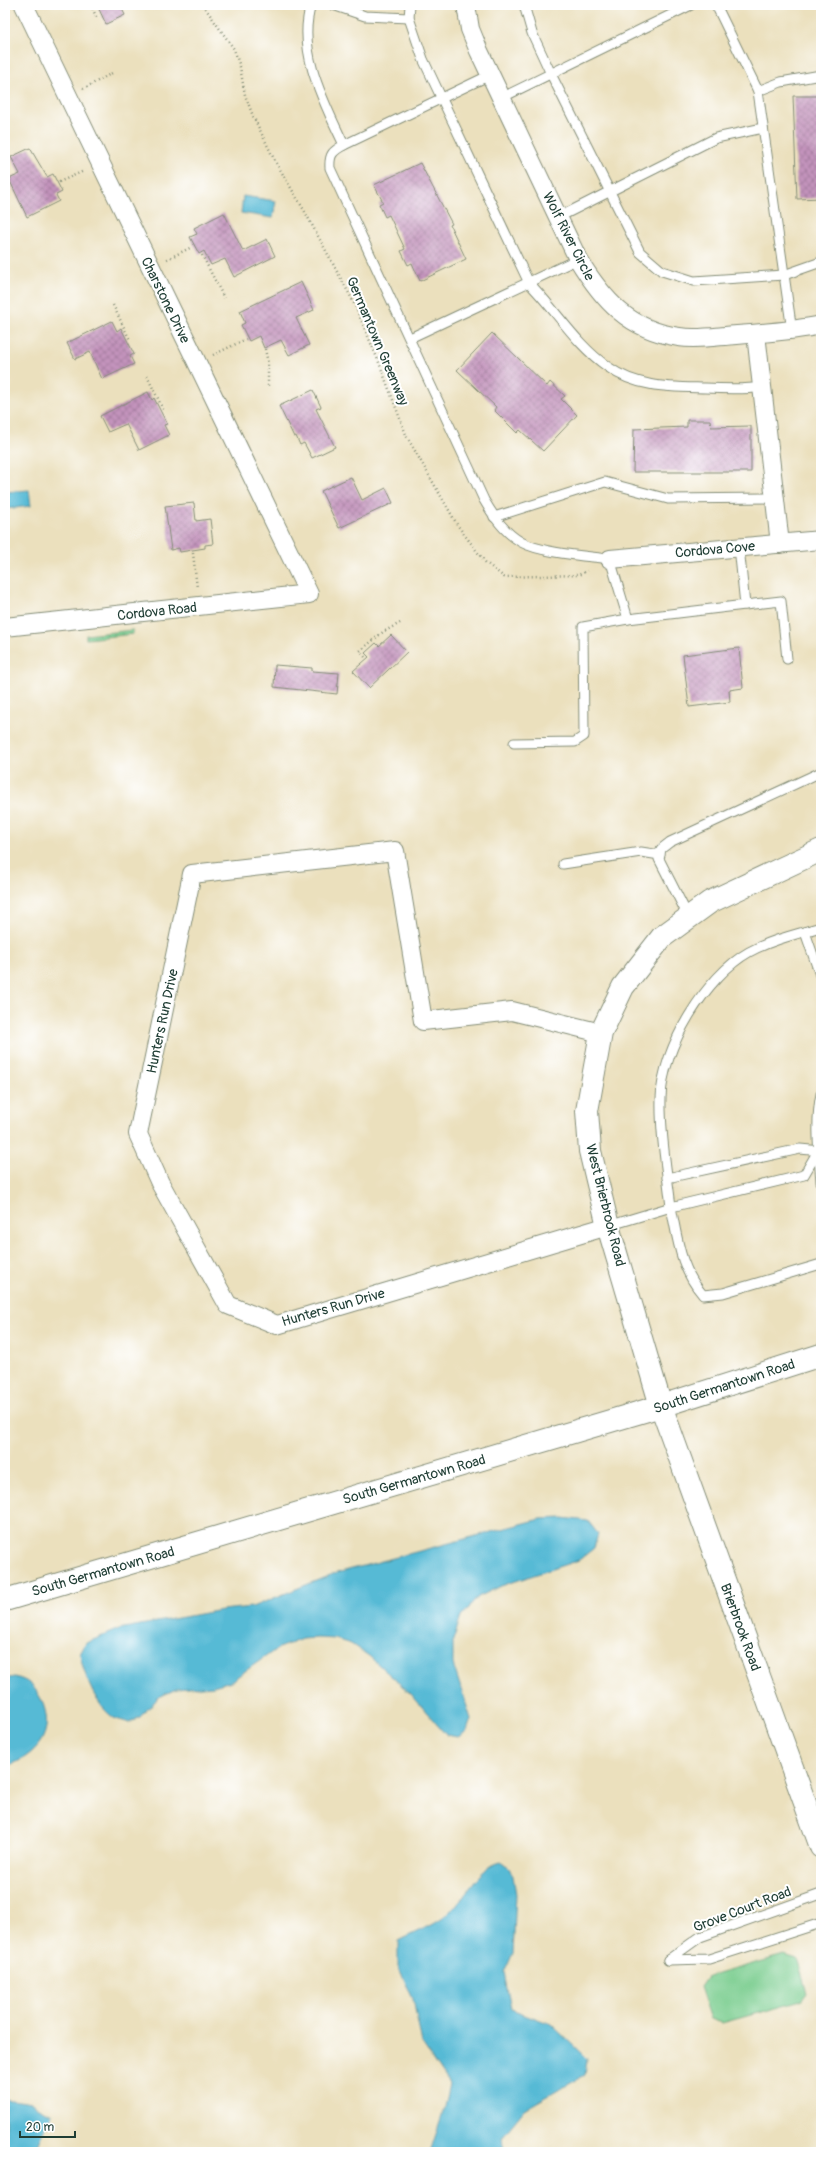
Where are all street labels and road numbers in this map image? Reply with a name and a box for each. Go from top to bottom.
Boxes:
street label: Wolf River Circle [539,189,598,283]
street label: Charstone Drive [137,254,194,346]
street label: Germantown Greenway [343,274,412,408]
street label: Cordova Cove [674,538,756,561]
street label: Cordova Road [116,599,198,624]
street label: Hunters Run Drive [143,967,182,1075]
street label: West Brierbrook Road [582,1142,629,1268]
street label: Hunters Run Drive [280,1285,387,1330]
street label: South Germantown Road [651,1356,797,1417]
street label: South Germantown Road [341,1451,488,1508]
street label: South Germantown Road [30,1543,177,1600]
street label: Brierbrook Road [717,1581,764,1673]
street label: Grove Court Road [691,1883,794,1936]

